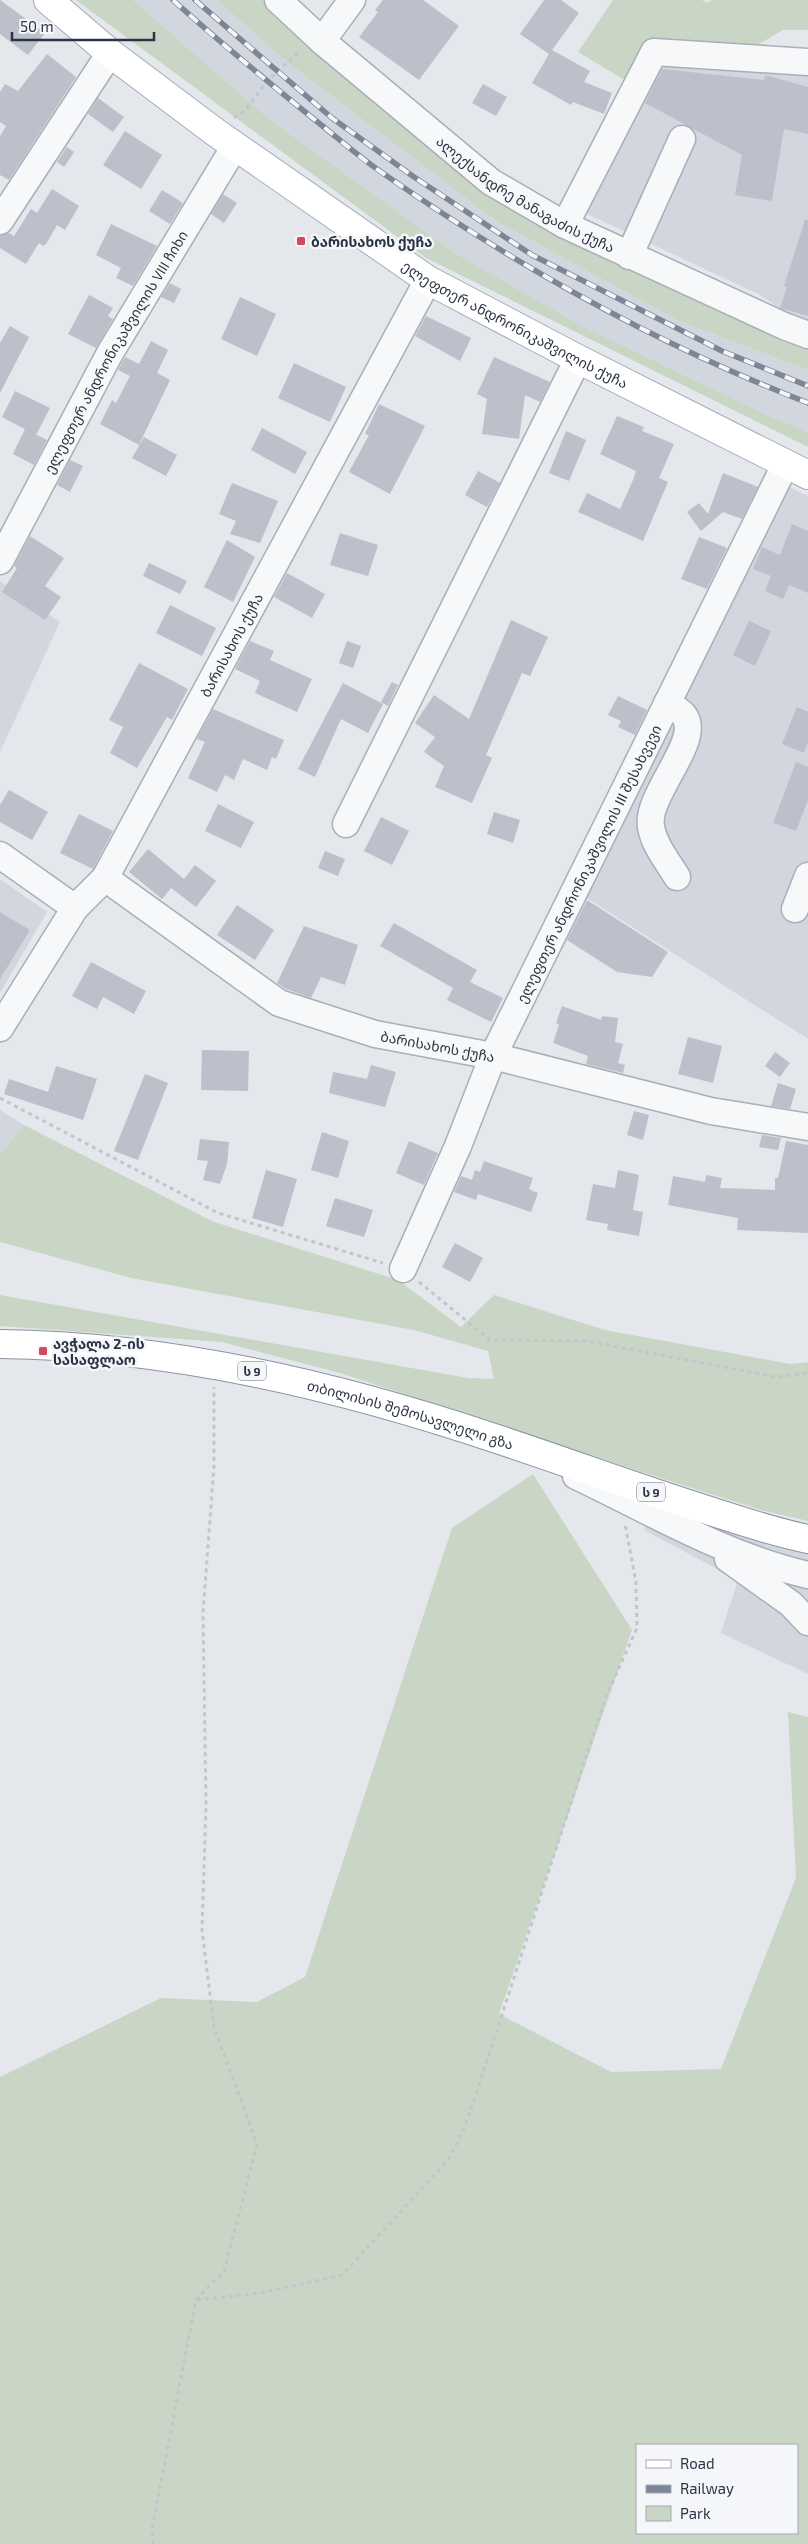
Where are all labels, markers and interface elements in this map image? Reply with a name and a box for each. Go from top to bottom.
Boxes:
scale bar [12,10,155,42]
text: 50 m [20,17,54,35]
street label: ალექსანდრე მანაგაძის ქუჩა [433,132,617,255]
street label: ელეფთერ ანდრონიკაშვილის VIII ჩიხი [40,227,191,476]
place label: ბარისახოს ქუჩა [311,233,432,251]
marker: ბარისახოს ქუჩა [295,235,307,247]
street label: ელეფთერ ანდრონიკაშვილის ქუჩა [399,256,631,391]
street label: ბარისახოს ქუჩა [196,590,266,700]
street label: ელეფთერ ანდრონიკაშვილის III შესახვევი [512,722,664,1006]
street label: ბარისახოს ქუჩა [379,1027,496,1065]
place label: ავჭალა 2-ის სასაფლაო [53,1335,145,1369]
marker: ავჭალა 2-ის სასაფლაო [37,1345,49,1357]
road number: ს 9 [238,1362,266,1380]
street label: თბილისის შემოსავლელი გზა [306,1376,516,1452]
road number: ს 9 [637,1482,665,1501]
legend [636,2444,798,2534]
text: Road [680,2454,715,2472]
text: Railway [680,2479,734,2497]
text: Park [680,2504,711,2522]

